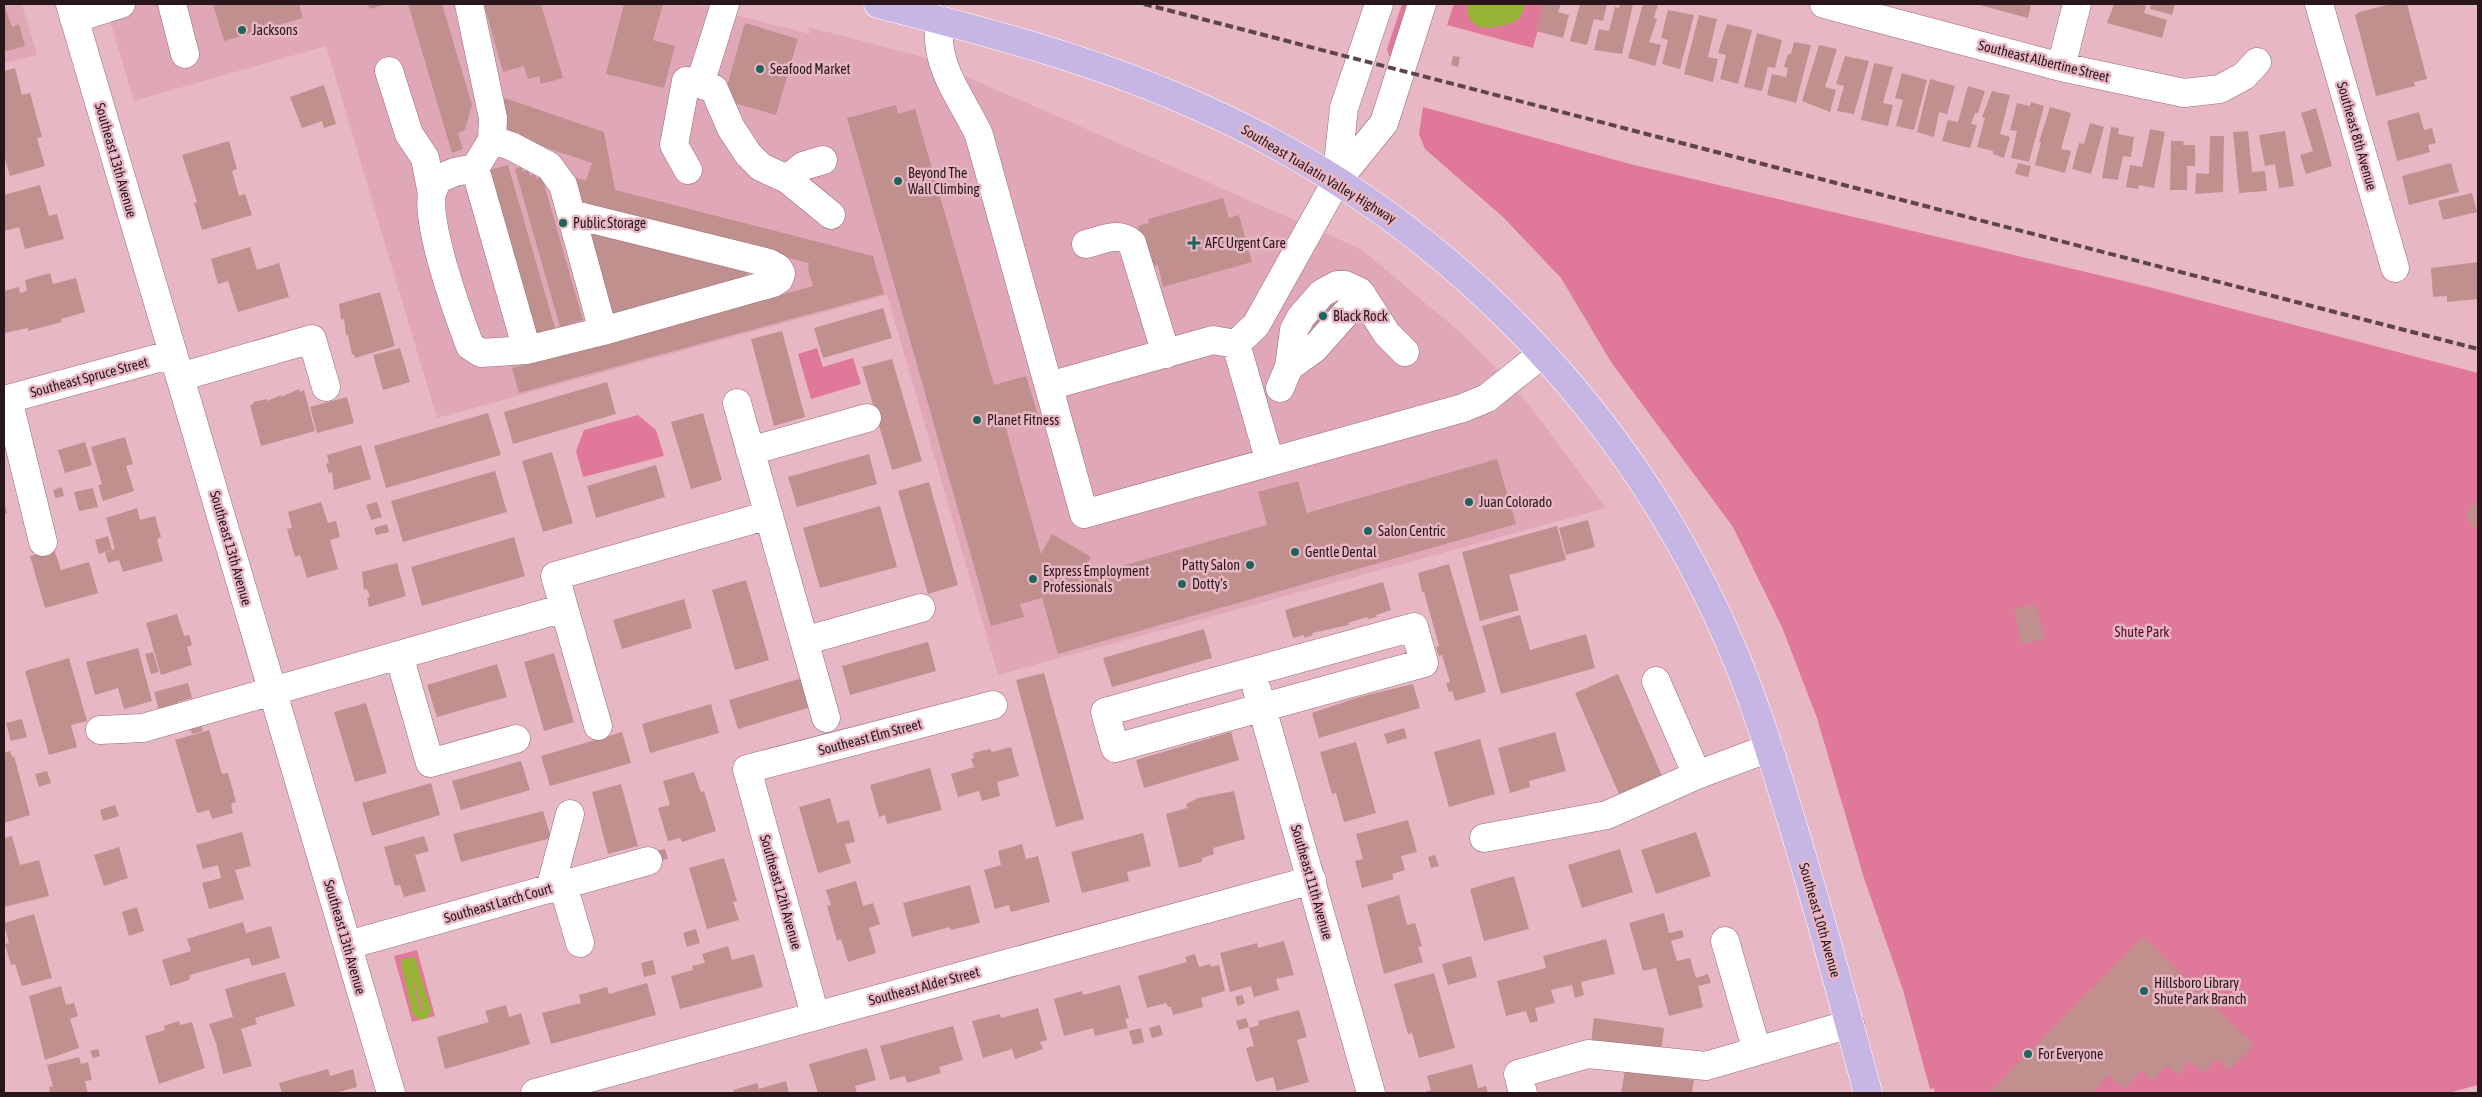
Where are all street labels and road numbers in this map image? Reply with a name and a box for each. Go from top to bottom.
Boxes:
street label: Southeast Albertine Street [1977,37,2111,85]
street label: Southeast 8th Avenue [2334,80,2380,192]
street label: Southeast 13th Avenue [92,101,140,219]
street label: Southeast Tualatin Valley Highway [1239,121,1399,227]
street label: Southeast Spruce Street [28,354,150,400]
street label: Southeast 13th Avenue [207,489,255,607]
street label: Southeast Elm Street [817,716,923,758]
street label: Southeast 11th Avenue [1288,823,1336,941]
street label: Southeast 12th Avenue [757,833,805,951]
street label: Southeast 10th Avenue [1796,861,1844,979]
street label: Southeast 13th Avenue [321,878,369,996]
street label: Southeast Larch Court [442,880,554,926]
street label: Southeast Alder Street [867,964,981,1008]

